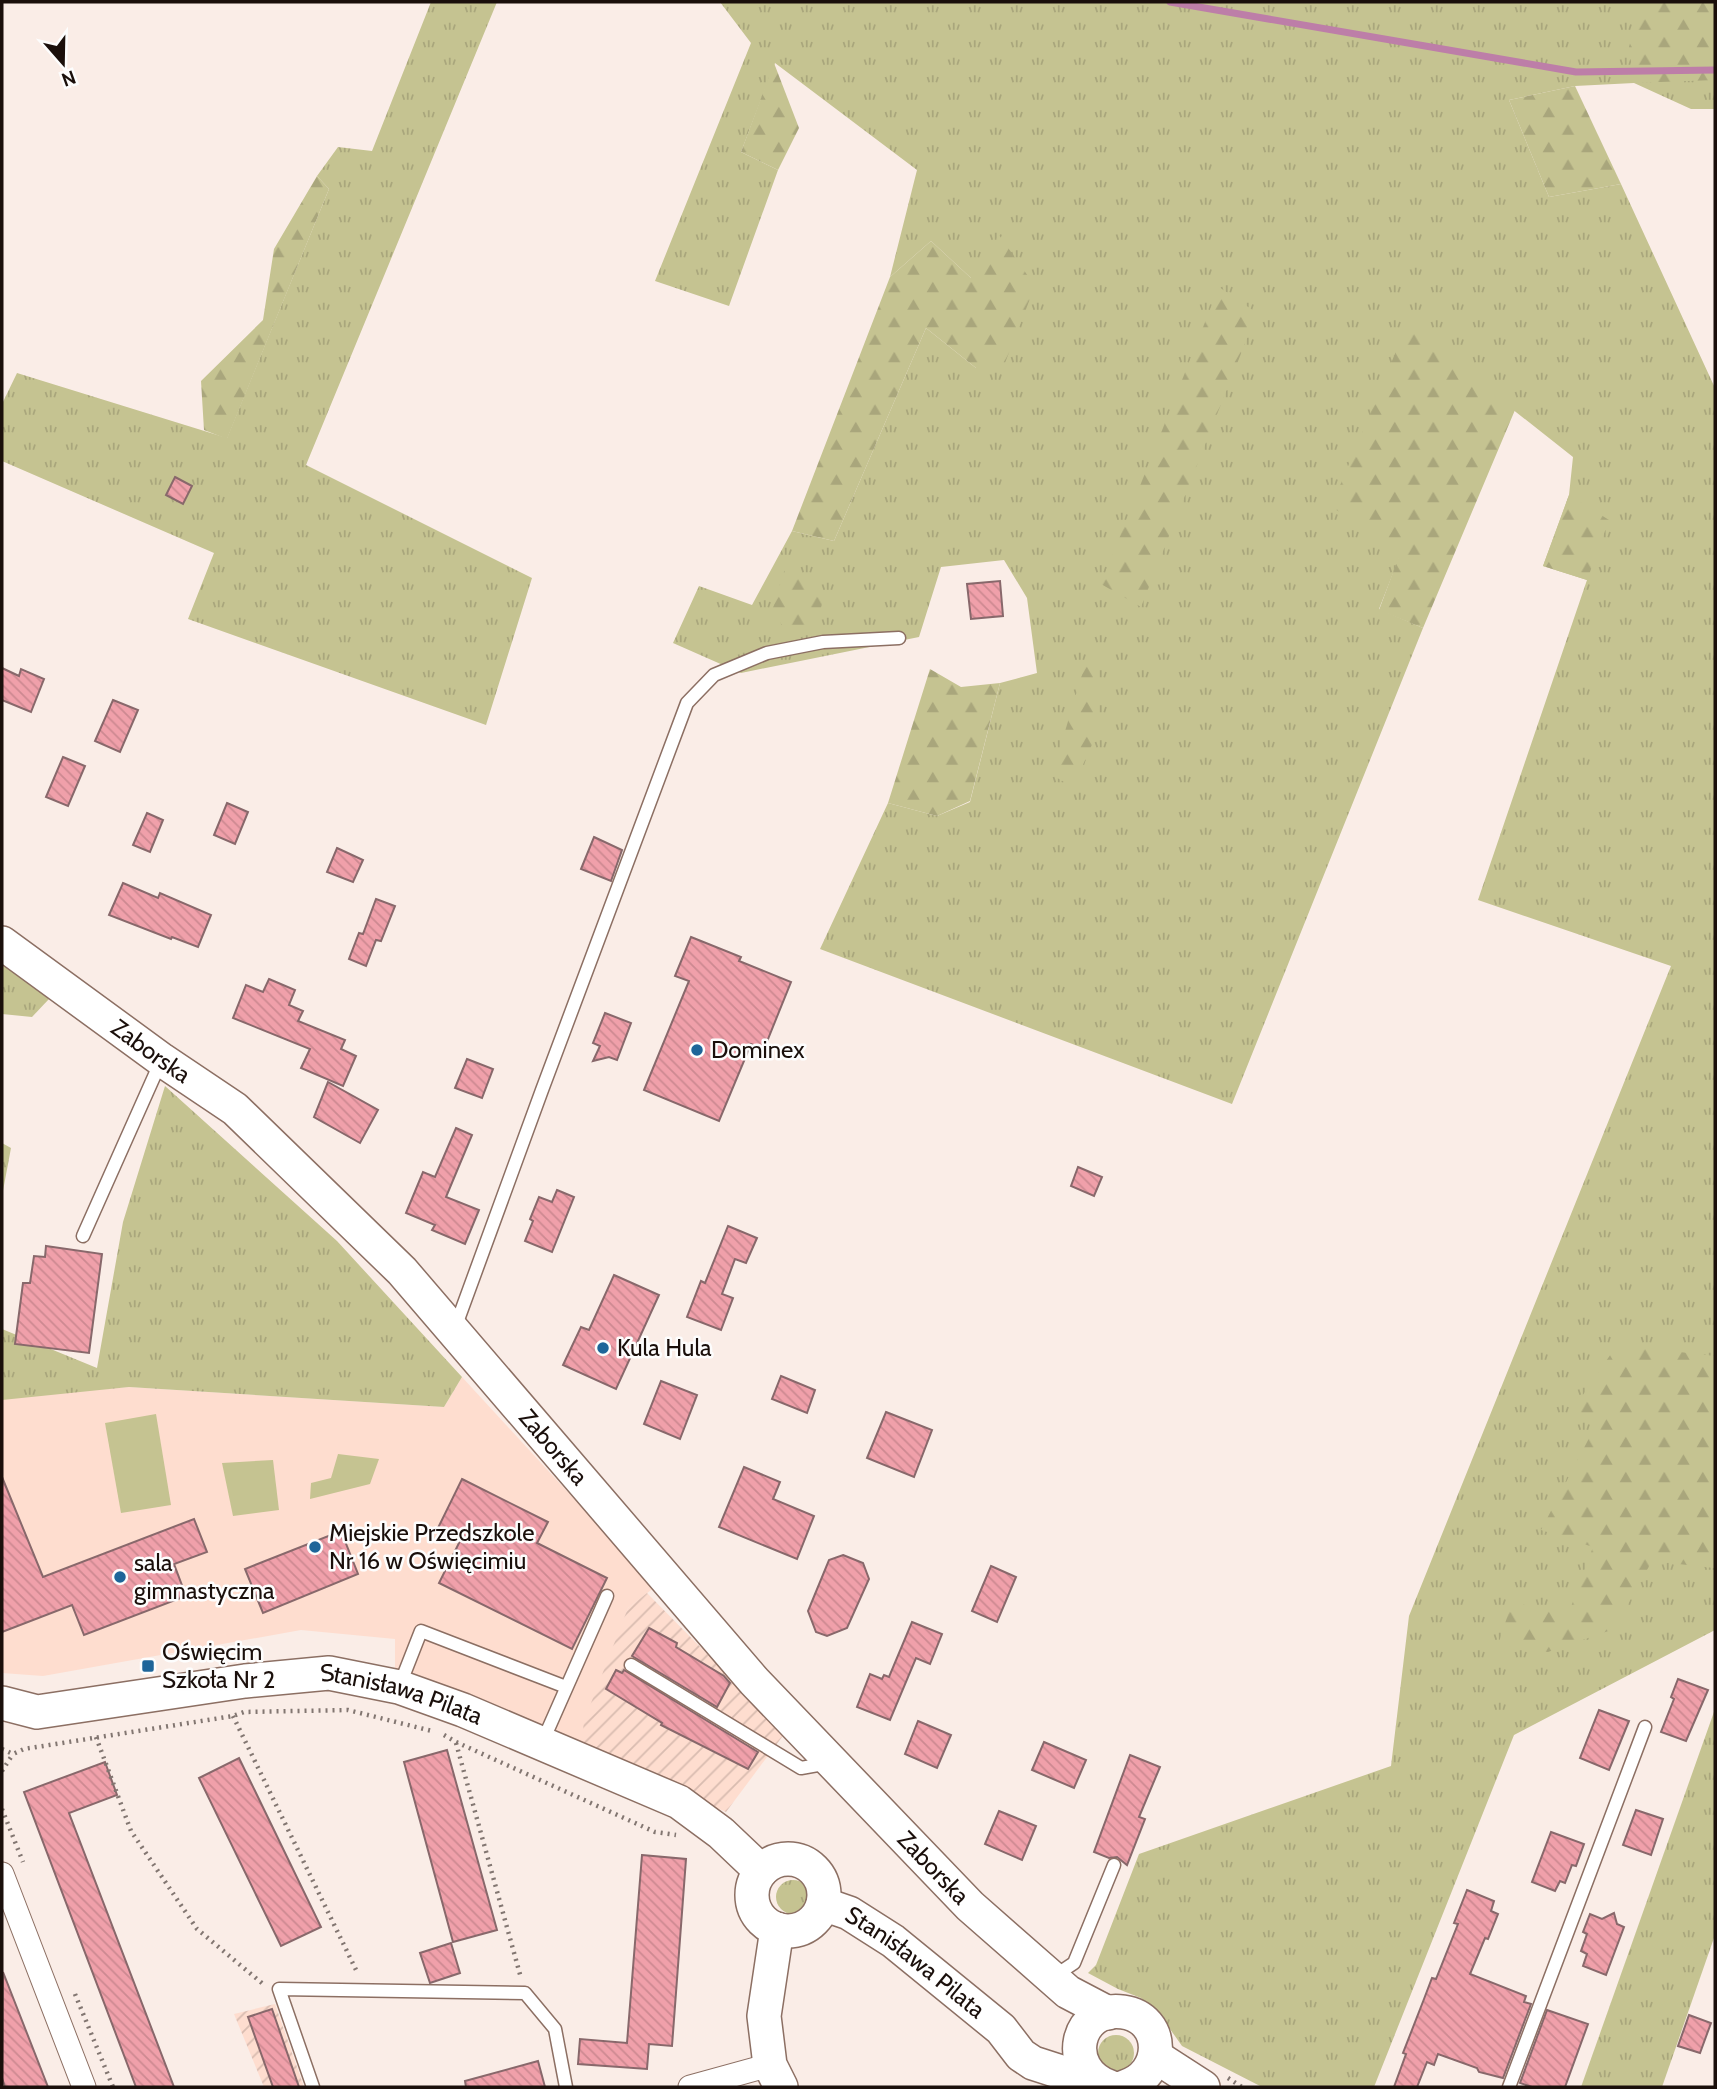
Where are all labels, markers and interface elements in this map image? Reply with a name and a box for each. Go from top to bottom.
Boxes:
north arrow [28,28,98,98]
text: N [58,65,79,92]
street label: Zaborska [106,1013,197,1089]
place label: Dominex [711,1035,805,1064]
marker: Dominex [689,1042,705,1058]
place label: Kula Hula [617,1333,712,1362]
marker: Kula Hula [595,1340,611,1356]
street label: Zaborska [513,1403,594,1491]
place label: Miejskie Przedszkole Nr 16 w Oświęcimiu [329,1518,534,1575]
marker: Miejskie Przedszkole Nr 16 w Oświęcimiu [307,1539,323,1555]
place label: sala gimnastyczna [134,1548,275,1605]
marker: sala gimnastyczna [112,1569,128,1585]
place label: Oświęcim Szkoła Nr 2 [162,1637,275,1694]
marker: Oświęcim Szkoła Nr 2 [140,1658,156,1674]
street label: Stanisława Pilata [319,1658,488,1731]
street label: Zaborska [892,1825,976,1910]
street label: Stanisława Pilata [840,1899,992,2024]

